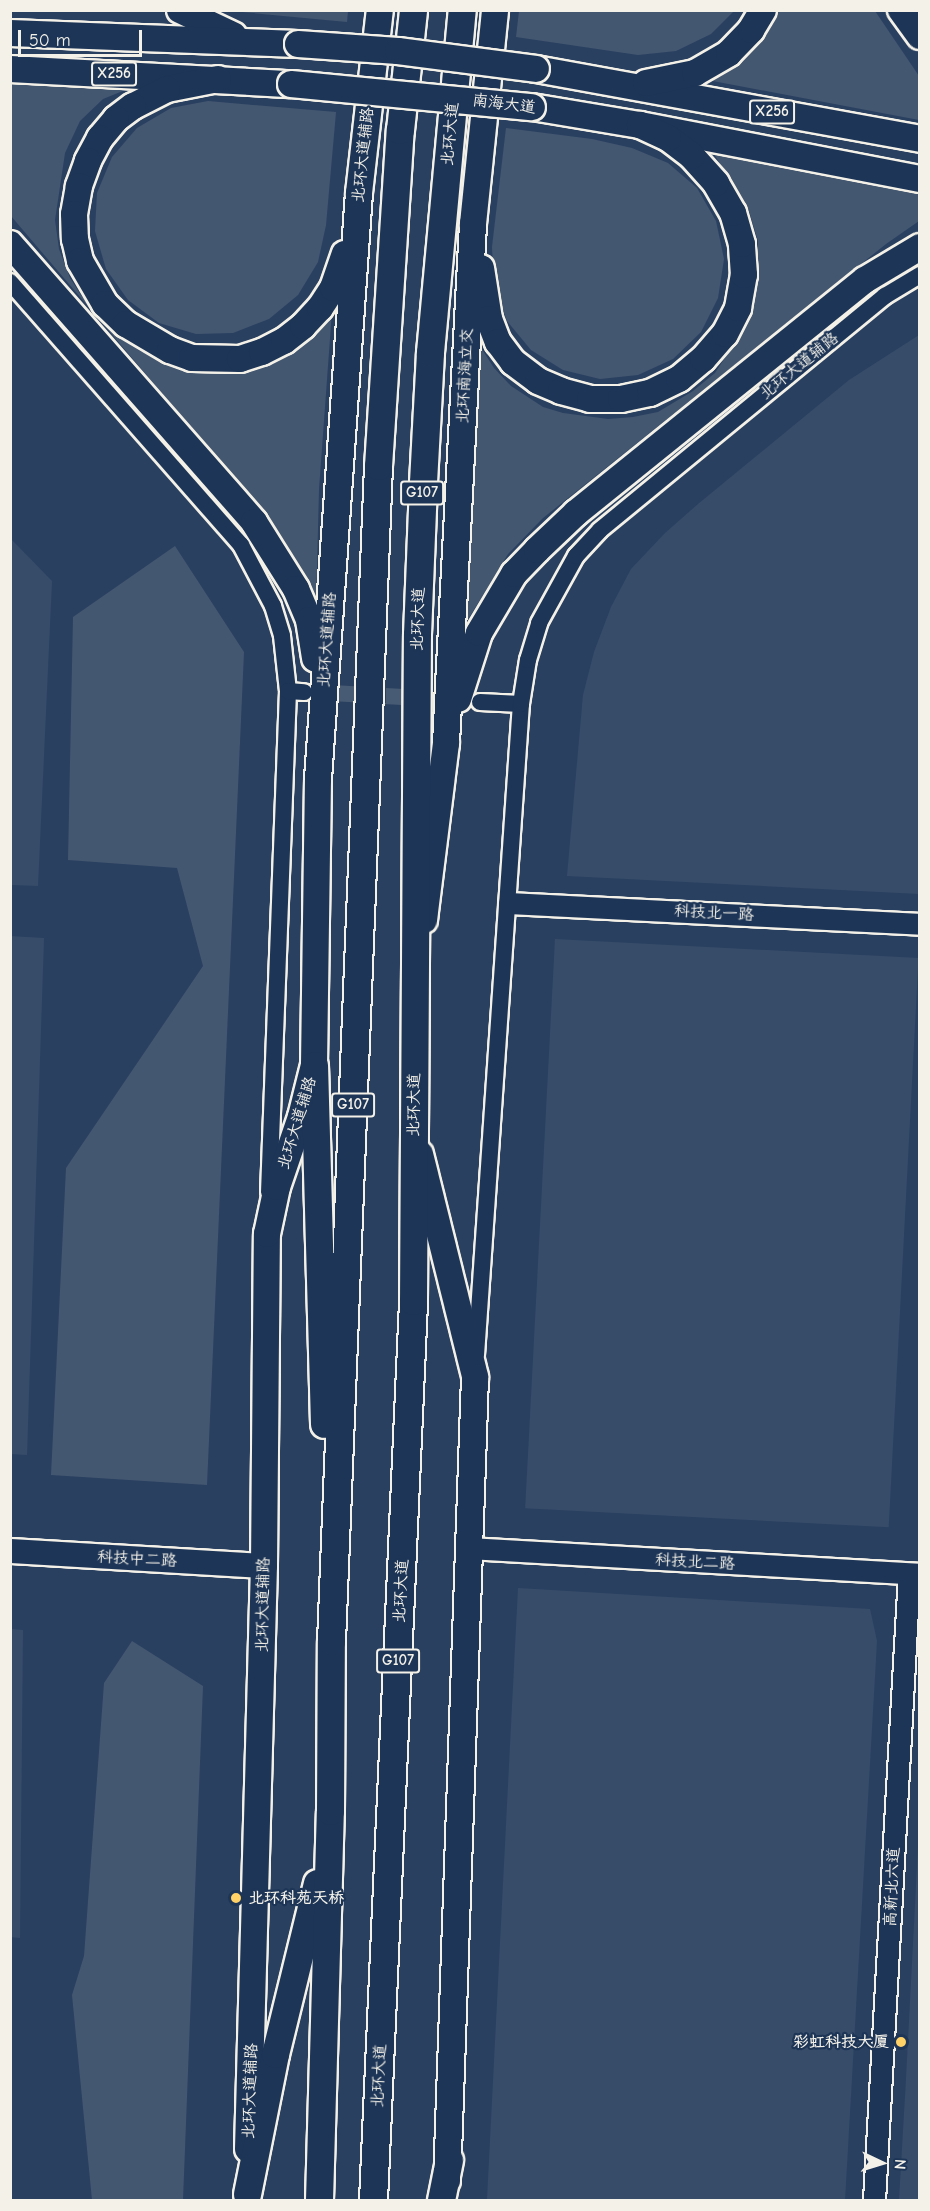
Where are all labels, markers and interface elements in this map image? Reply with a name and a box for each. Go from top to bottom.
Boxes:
scale bar [21,18,146,56]
text: 50 m [29,30,71,51]
road number: X256 [90,62,138,86]
street label: 南海大道 [471,91,537,117]
road number: X256 [748,100,796,124]
street label: 北环大道 [438,101,462,167]
street label: 北环大道辅路 [348,106,378,204]
street label: 北环南海立交 [453,328,477,424]
street label: 北环大道辅路 [756,328,842,404]
road number: G107 [400,481,444,505]
street label: 北环大道 [407,587,429,651]
street label: 北环大道辅路 [314,591,340,689]
street label: 科技北一路 [674,901,754,925]
street label: 北环大道 [404,1073,424,1137]
street label: 北环大道辅路 [274,1074,320,1172]
road number: G107 [330,1093,376,1117]
street label: 科技中二路 [97,1547,177,1571]
street label: 科技北二路 [655,1550,735,1574]
street label: 北环大道辅路 [253,1557,273,1653]
street label: 北环大道 [390,1559,412,1623]
road number: G107 [376,1649,420,1673]
street label: 高新北六道 [880,1847,904,1927]
place label: 北环科苑天桥 [248,1888,344,1908]
marker: 北环科苑天桥 [229,1891,243,1905]
place label: 彩虹科技大厦 [793,2032,889,2052]
marker: 彩虹科技大厦 [894,2035,908,2049]
street label: 北环大道辅路 [239,2043,261,2139]
street label: 北环大道 [368,2044,390,2108]
north arrow [852,2133,912,2193]
text: N [891,2158,909,2170]

